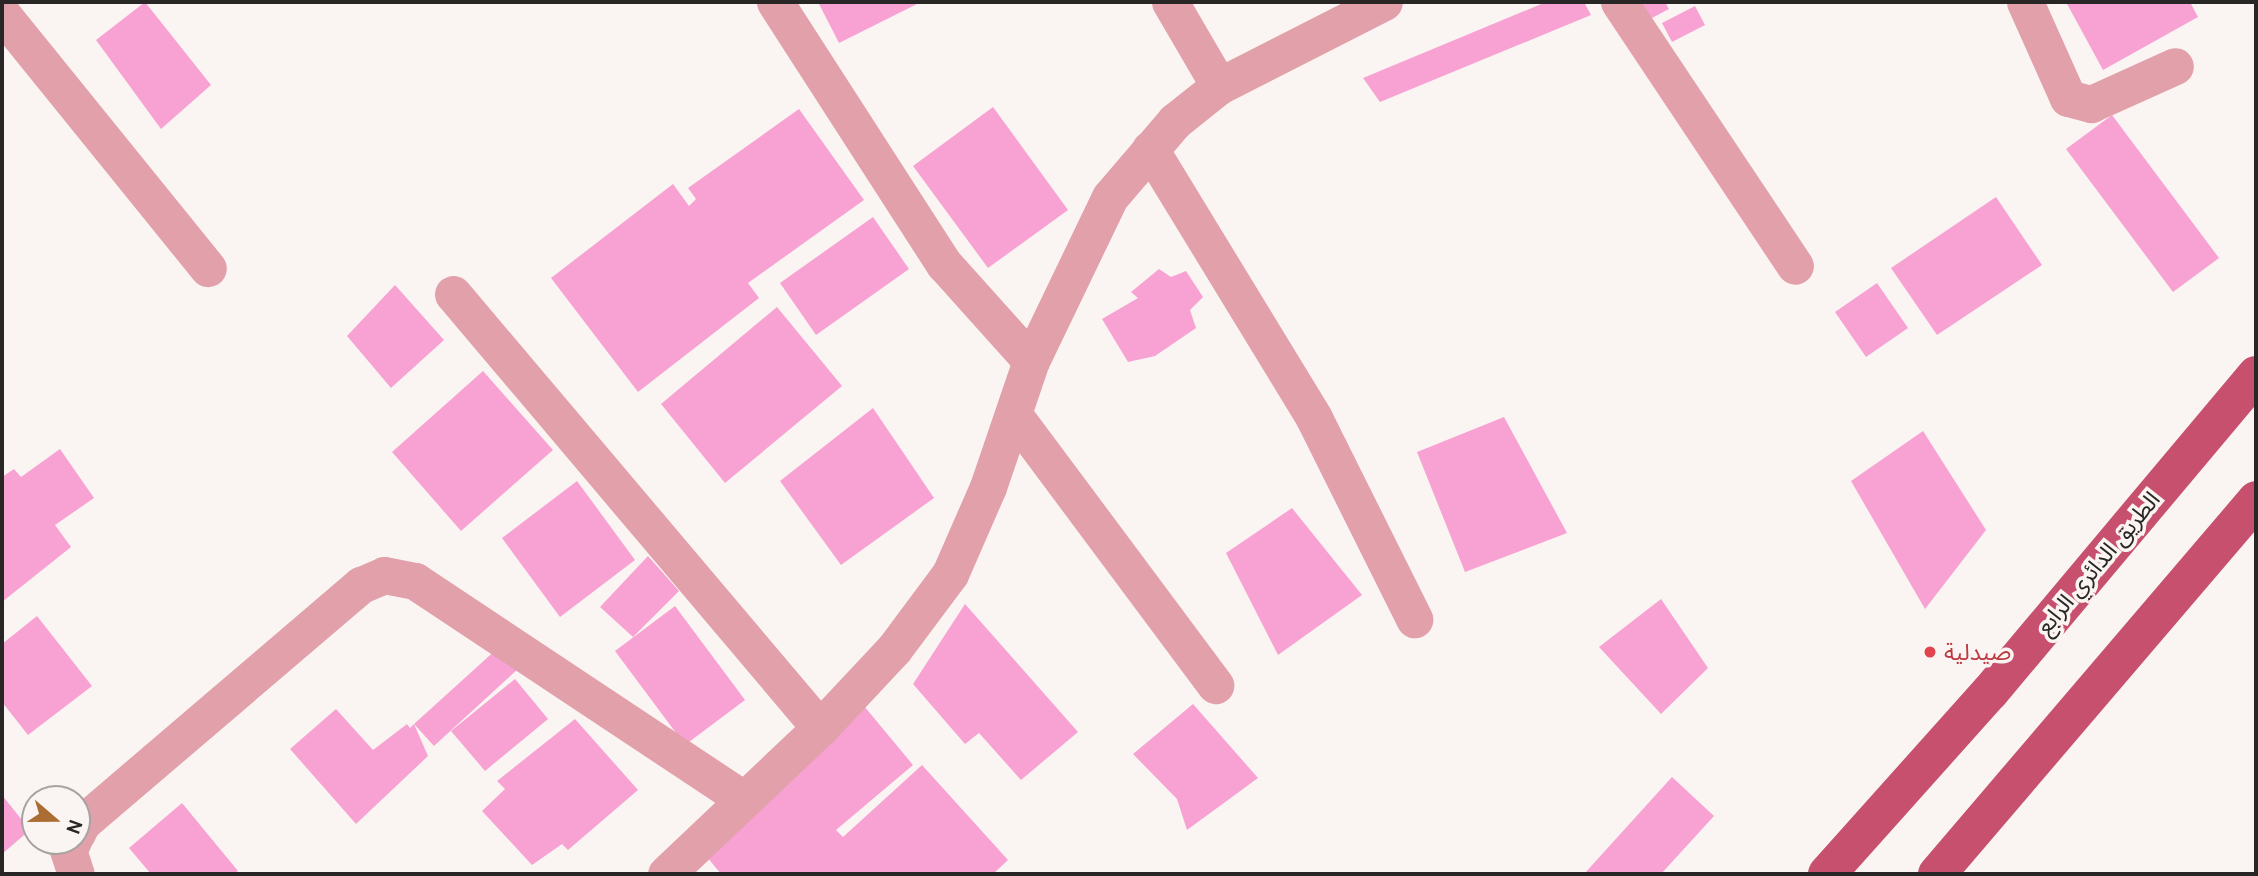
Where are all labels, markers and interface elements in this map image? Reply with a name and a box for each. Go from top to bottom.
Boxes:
street label: الطريق الدائري الرابع [2030,486,2166,640]
place label: صيدلية [1944,638,2011,666]
marker: صيدلية [1922,644,1938,660]
north arrow [21,785,91,855]
text: N [61,816,87,837]

